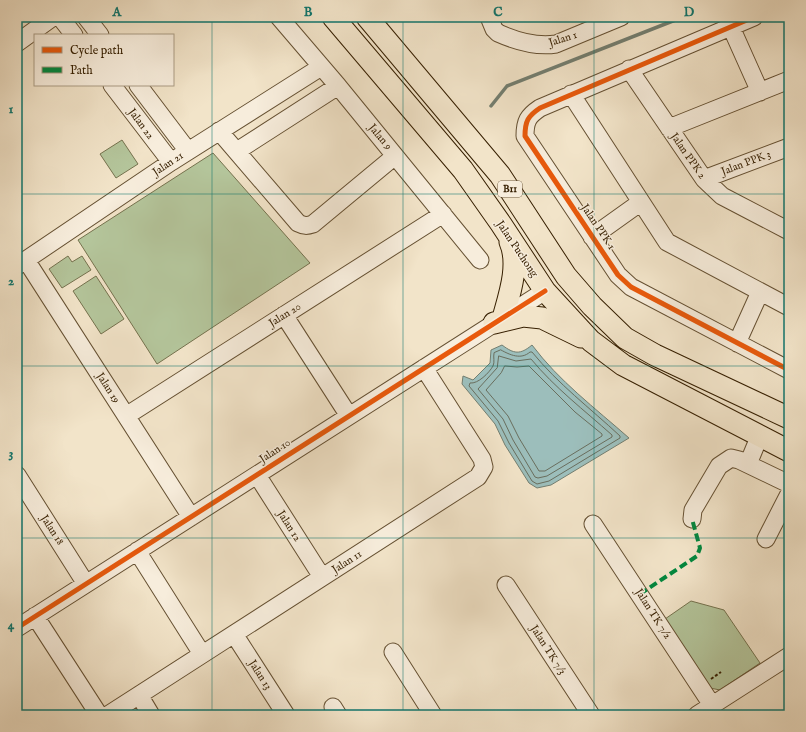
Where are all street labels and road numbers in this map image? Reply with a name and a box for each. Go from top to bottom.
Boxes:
street label: Jalan 1 [545,28,579,51]
street label: Jalan 22 [124,104,157,142]
street label: Jalan 9 [364,120,395,153]
street label: Jalan PPK 2 [666,129,709,182]
street label: Jalan PPK 3 [717,147,773,180]
street label: Jalan 21 [148,149,186,180]
road number: B11 [498,181,522,197]
street label: Jalan PPK 1 [576,200,618,253]
street label: Jalan Puchong [492,216,542,281]
street label: Jalan 20 [265,300,304,331]
street label: Jalan 19 [92,368,123,406]
street label: Jalan 10 [255,436,293,467]
street label: Jalan 12 [273,506,304,544]
street label: Jalan 18 [36,511,67,548]
street label: Jalan 11 [328,547,365,578]
street label: Jalan TK 7/2 [630,584,674,642]
street label: Jalan TK 7/3 [526,621,569,677]
street label: Jalan 13 [244,656,275,693]

